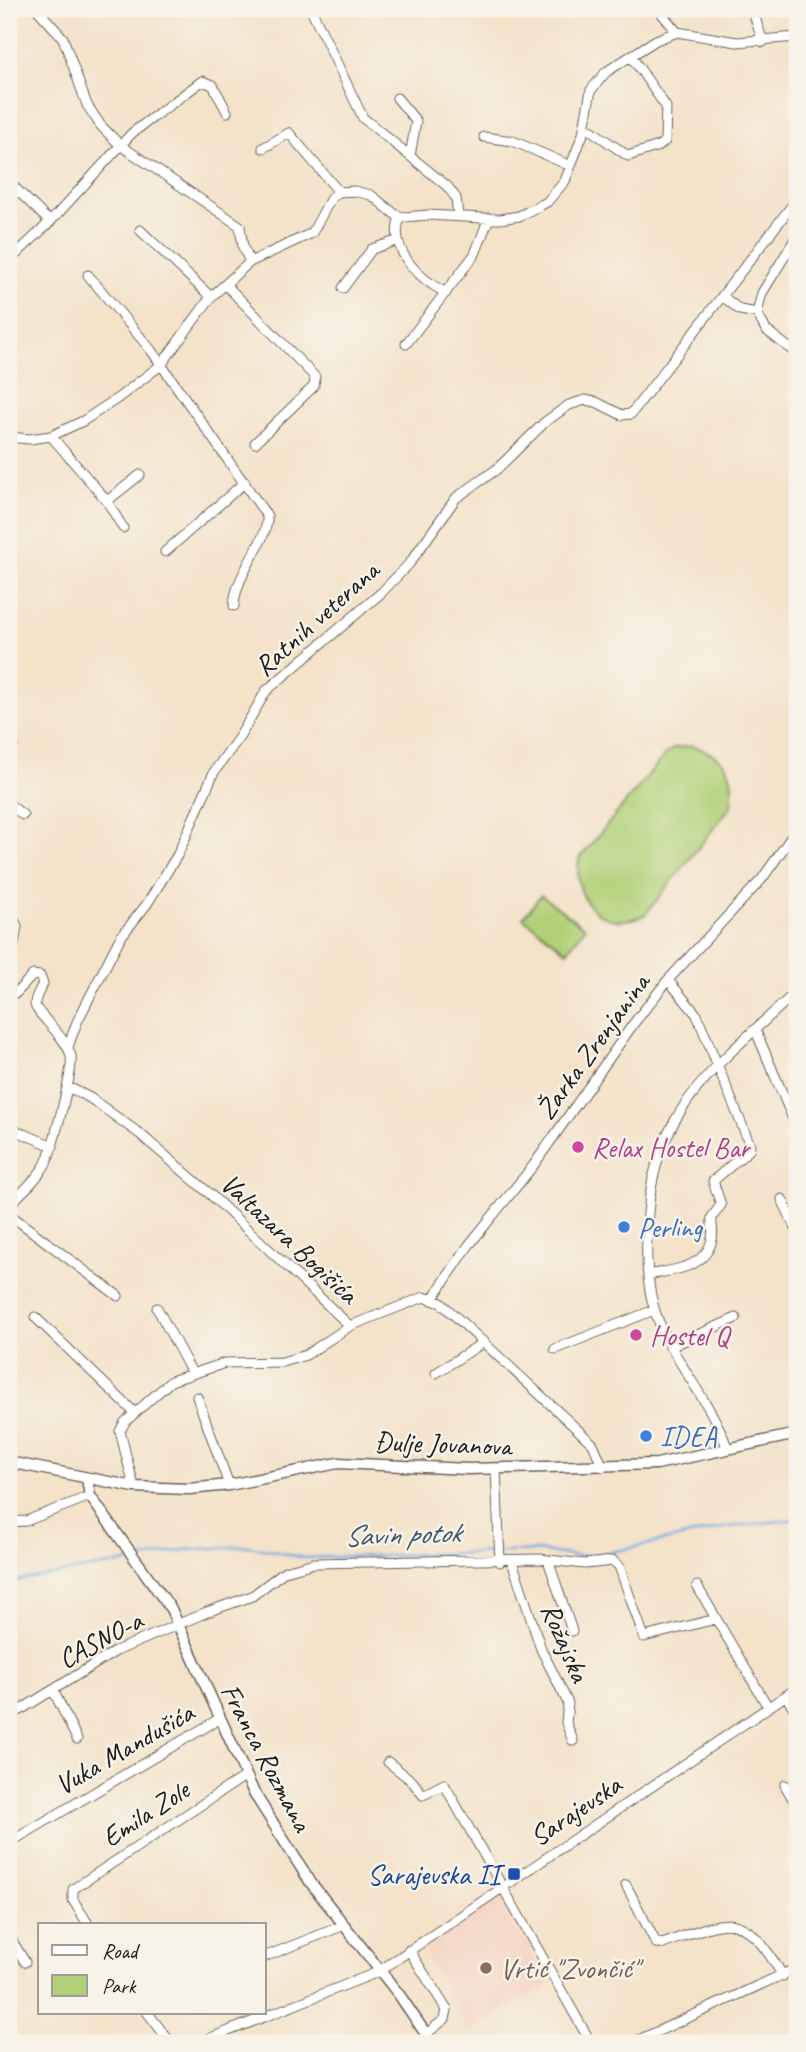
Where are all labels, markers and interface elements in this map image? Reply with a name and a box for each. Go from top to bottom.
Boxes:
street label: Ratnih veterana [247,552,388,683]
street label: Žarka Zrenjanina [528,965,658,1126]
place label: Relax Hostel Bar [592,1130,751,1165]
marker: Relax Hostel Bar [570,1139,586,1155]
street label: Valtazara Bogišića [214,1166,367,1312]
place label: Perling [638,1210,703,1245]
marker: Perling [616,1219,632,1235]
place label: Hostel Q [650,1318,732,1353]
marker: Hostel Q [628,1327,644,1343]
place label: IDEA [660,1419,718,1454]
street label: Đulje Jovanova [374,1424,514,1463]
marker: IDEA [638,1428,654,1444]
water label: Savin potok [343,1513,466,1555]
street label: Rožajska [533,1597,598,1689]
street label: CASNO-a [52,1602,150,1676]
street label: Franca Rozmana [213,1677,321,1839]
street label: Vuka Mandušića [49,1694,201,1802]
street label: Sarajevska [523,1766,629,1854]
street label: Emila Zole [95,1771,197,1854]
place label: Sarajevska II [367,1857,506,1892]
marker: Sarajevska II [506,1866,522,1882]
legend [38,1923,266,2014]
text: Road [102,1938,141,1964]
place label: Vrtić "Zvončić" [500,1951,644,1986]
marker: Vrtić "Zvončić" [478,1960,494,1976]
text: Park [102,1973,137,1999]

